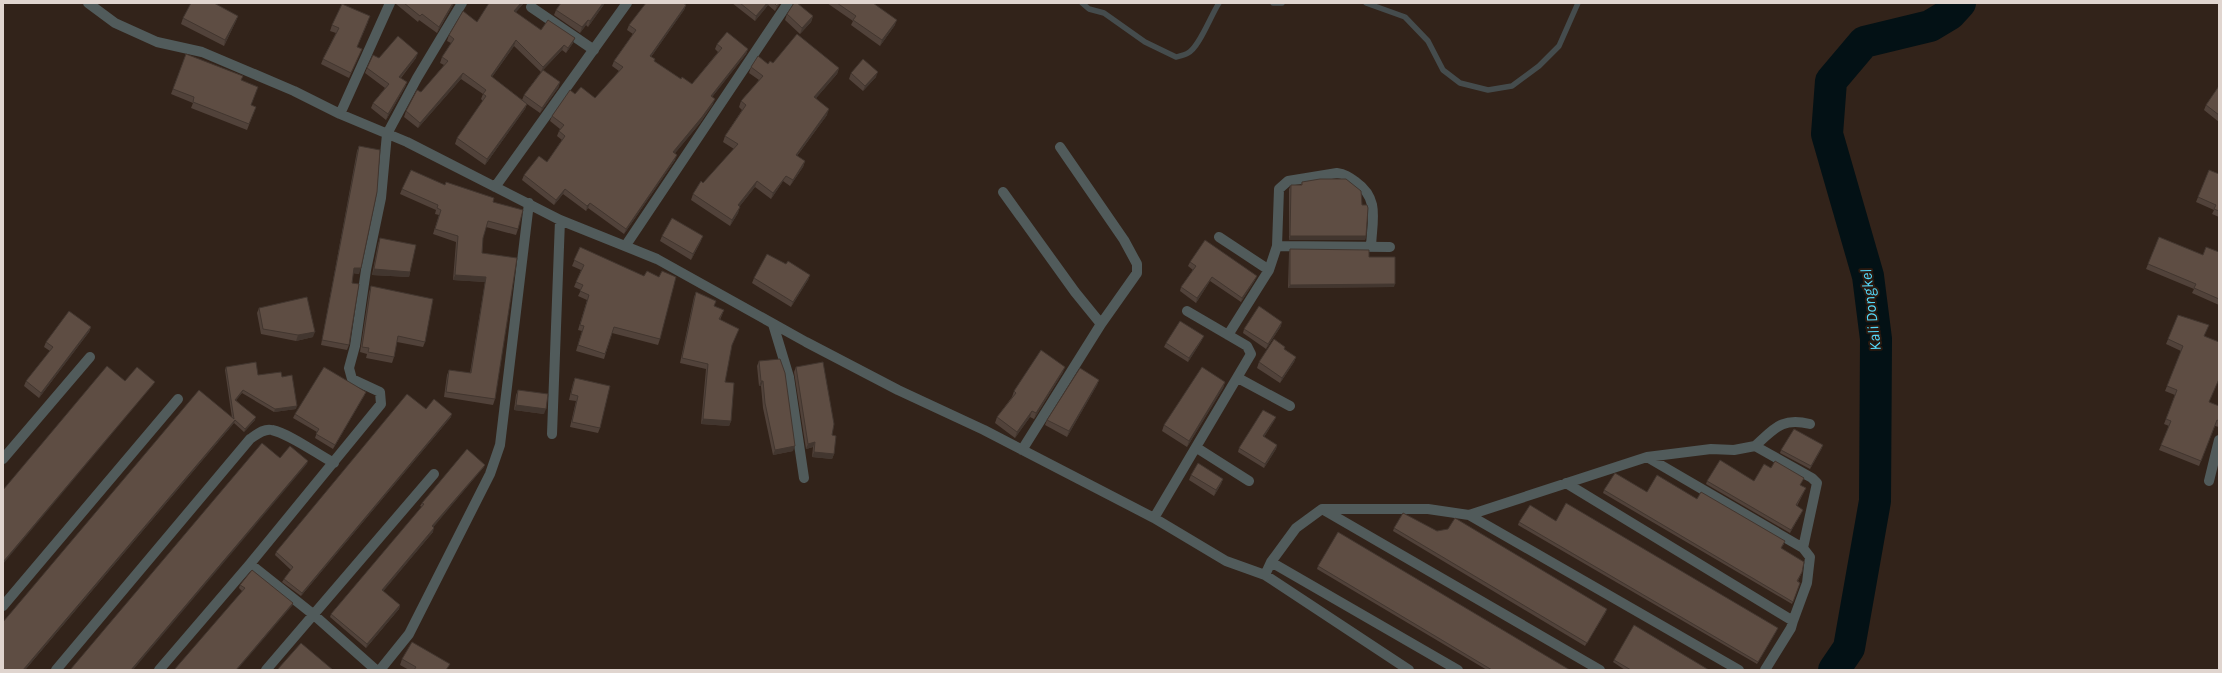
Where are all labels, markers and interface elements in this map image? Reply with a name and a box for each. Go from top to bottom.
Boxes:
water label: Kali Dongkel [1856,268,1885,352]

